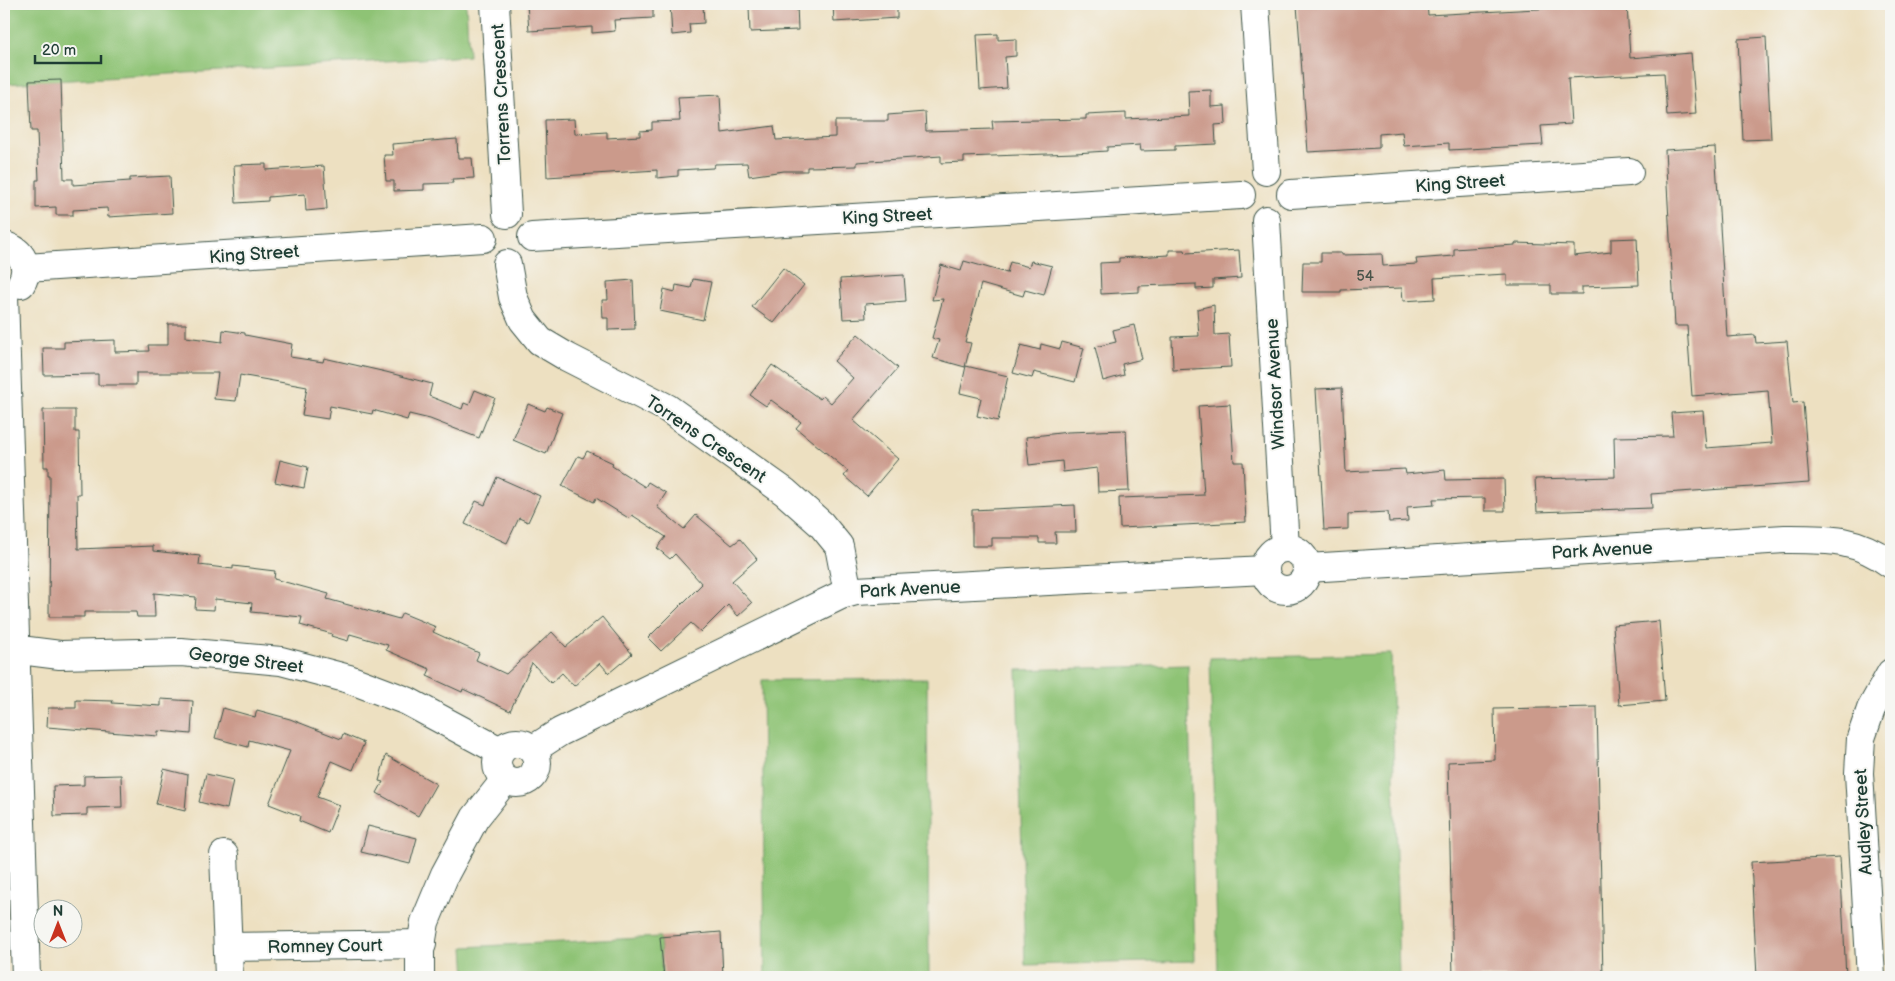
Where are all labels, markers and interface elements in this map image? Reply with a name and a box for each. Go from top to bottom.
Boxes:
street label: Torrens Crescent [487,23,516,165]
scale bar [35,32,101,64]
text: 20 m [42,41,76,60]
street label: King Street [1414,170,1506,197]
street label: King Street [841,204,933,229]
street label: King Street [208,241,300,268]
house number: 54 [1356,267,1374,286]
street label: Windsor Avenue [1262,318,1289,450]
street label: Torrens Crescent [641,391,770,488]
street label: Park Avenue [1551,537,1654,564]
street label: Park Avenue [859,576,962,603]
street label: George Street [187,643,305,678]
street label: Audley Street [1850,768,1877,876]
north arrow [32,898,82,948]
text: N [53,903,63,920]
street label: Romney Court [267,935,383,958]

